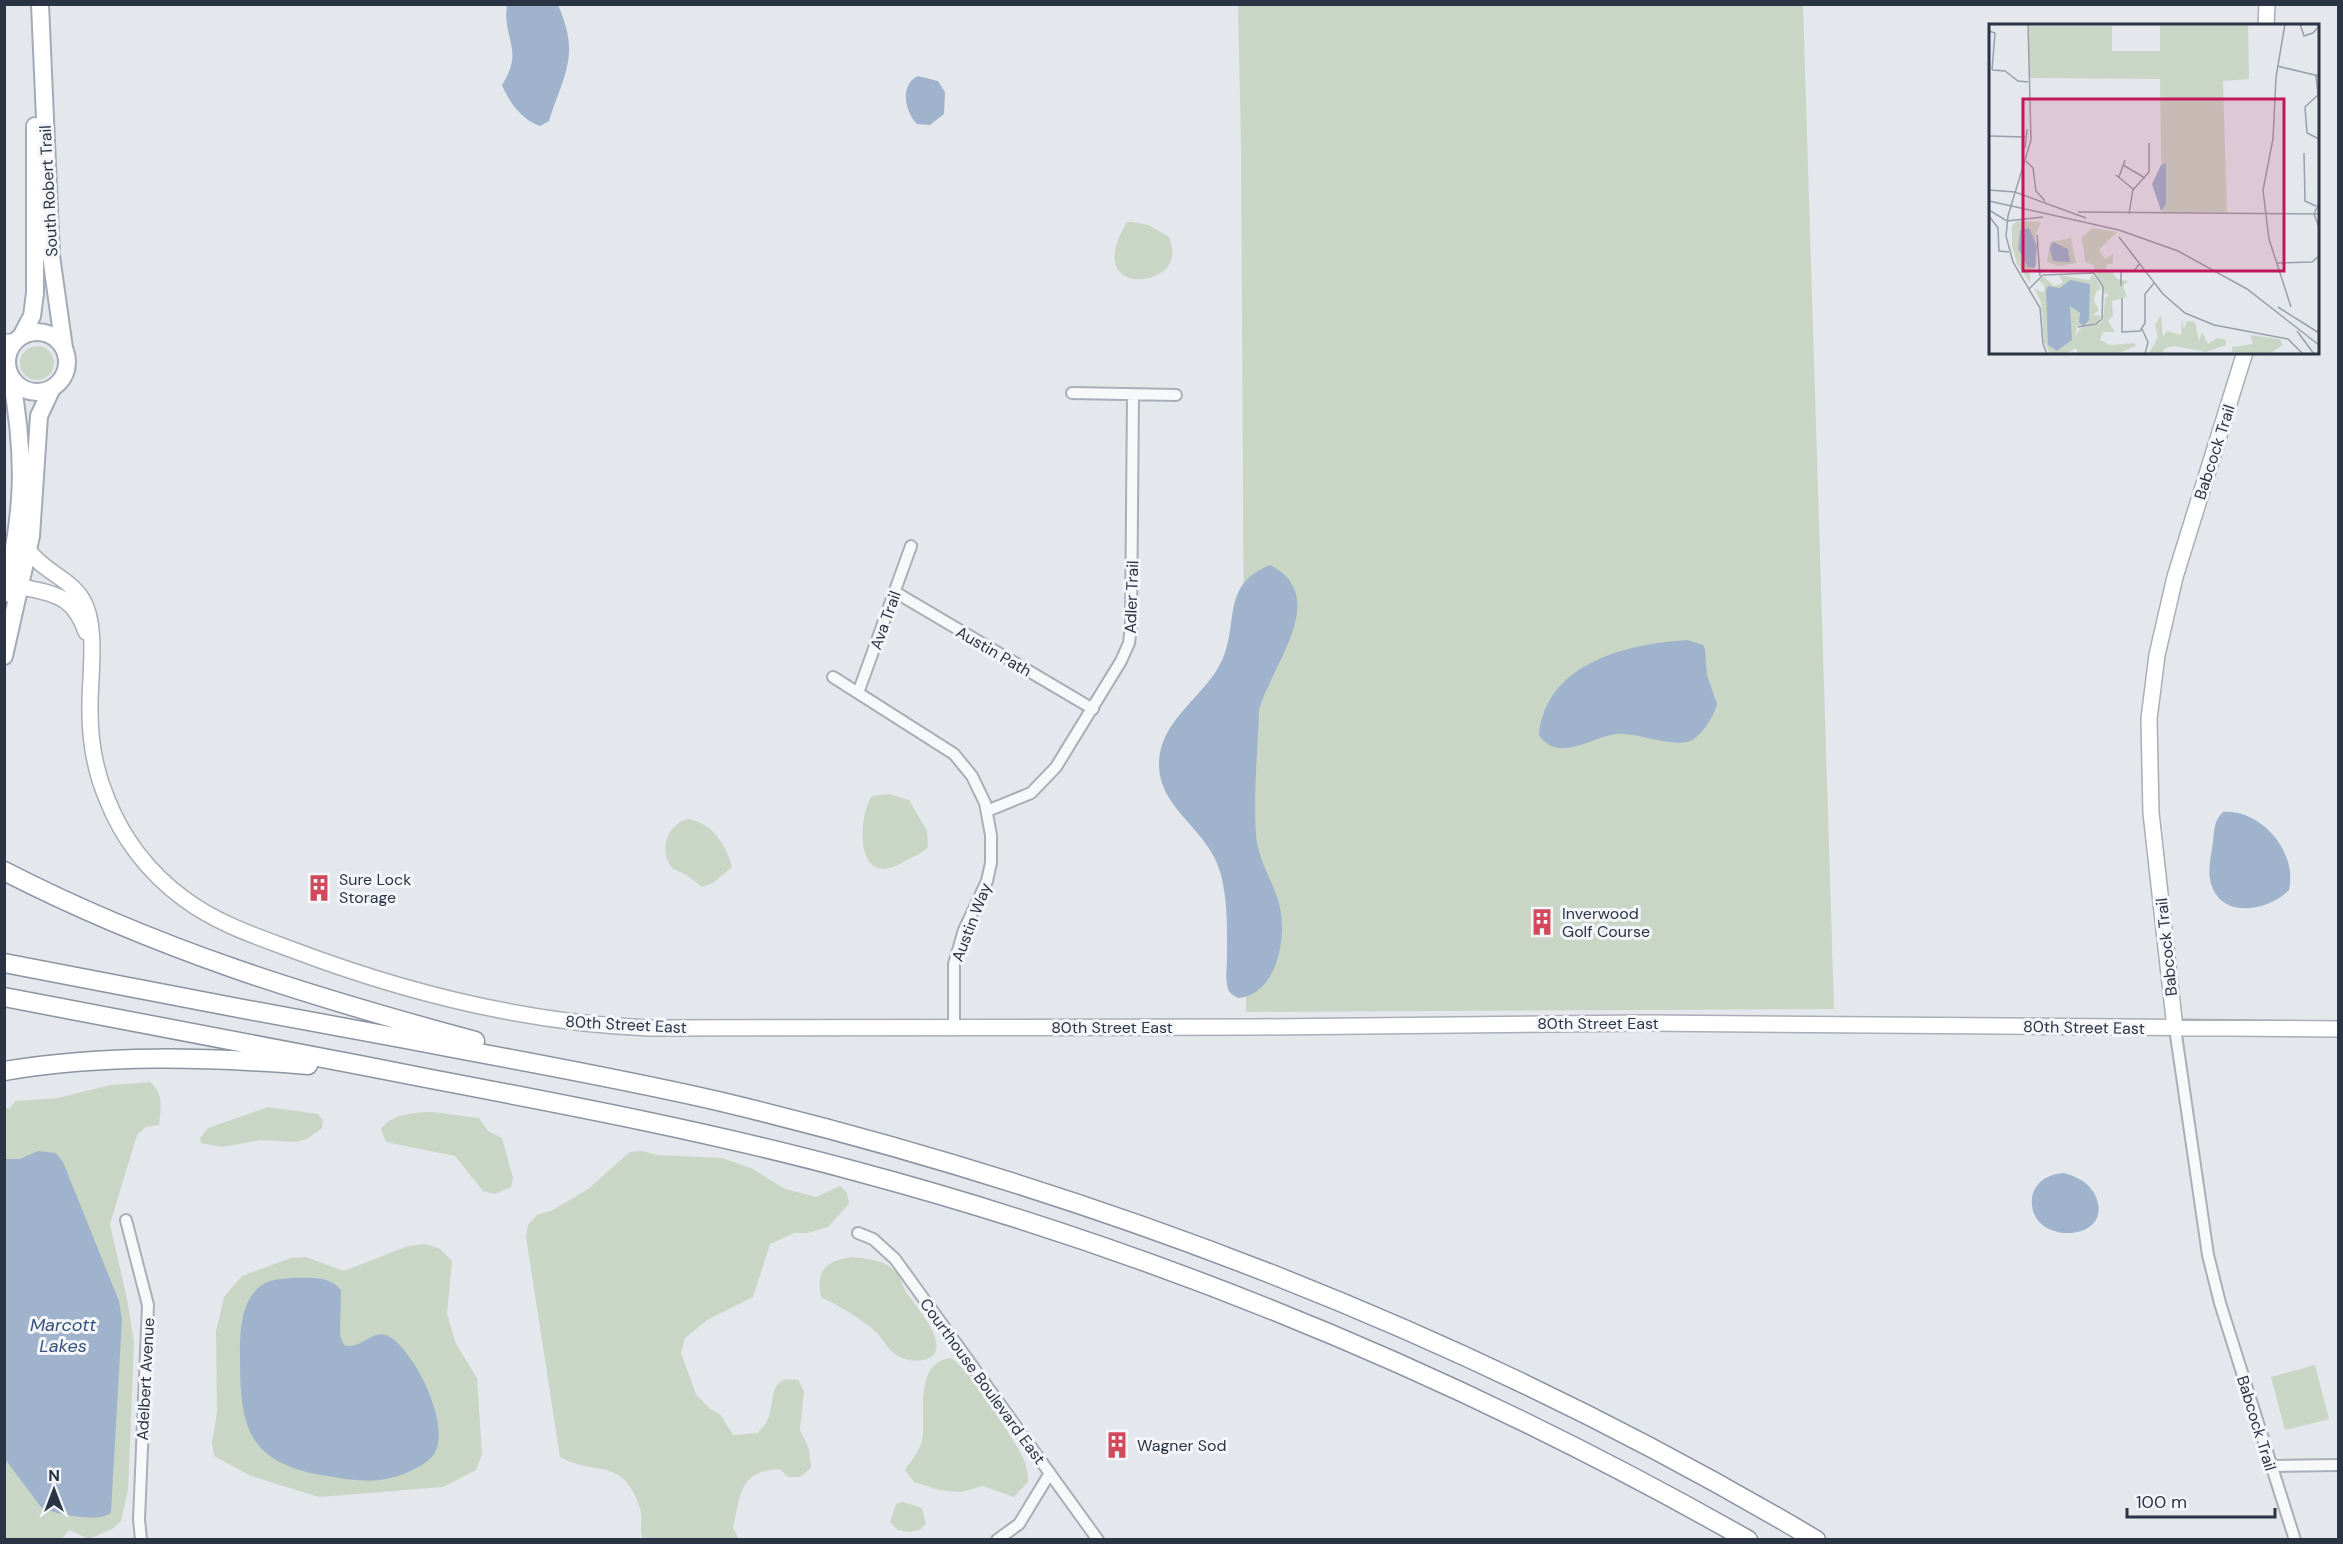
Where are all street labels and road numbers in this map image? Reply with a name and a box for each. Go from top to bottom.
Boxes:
street label: South Robert Trail [35,125,62,257]
street label: Babcock Trail [2189,402,2240,502]
street label: Adler Trail [1120,560,1143,634]
street label: Ava Trail [865,588,906,652]
street label: Austin Path [952,621,1035,681]
street label: Austin Way [947,880,996,965]
street label: Babcock Trail [2151,897,2182,997]
street label: 80th Street East [565,1011,687,1038]
street label: 80th Street East [1537,1013,1659,1034]
street label: 80th Street East [2023,1016,2145,1039]
street label: 80th Street East [1051,1017,1173,1038]
street label: Courthouse Boulevard East [915,1294,1050,1469]
street label: Adelbert Avenue [132,1317,159,1441]
street label: Babcock Trail [2232,1373,2281,1473]

